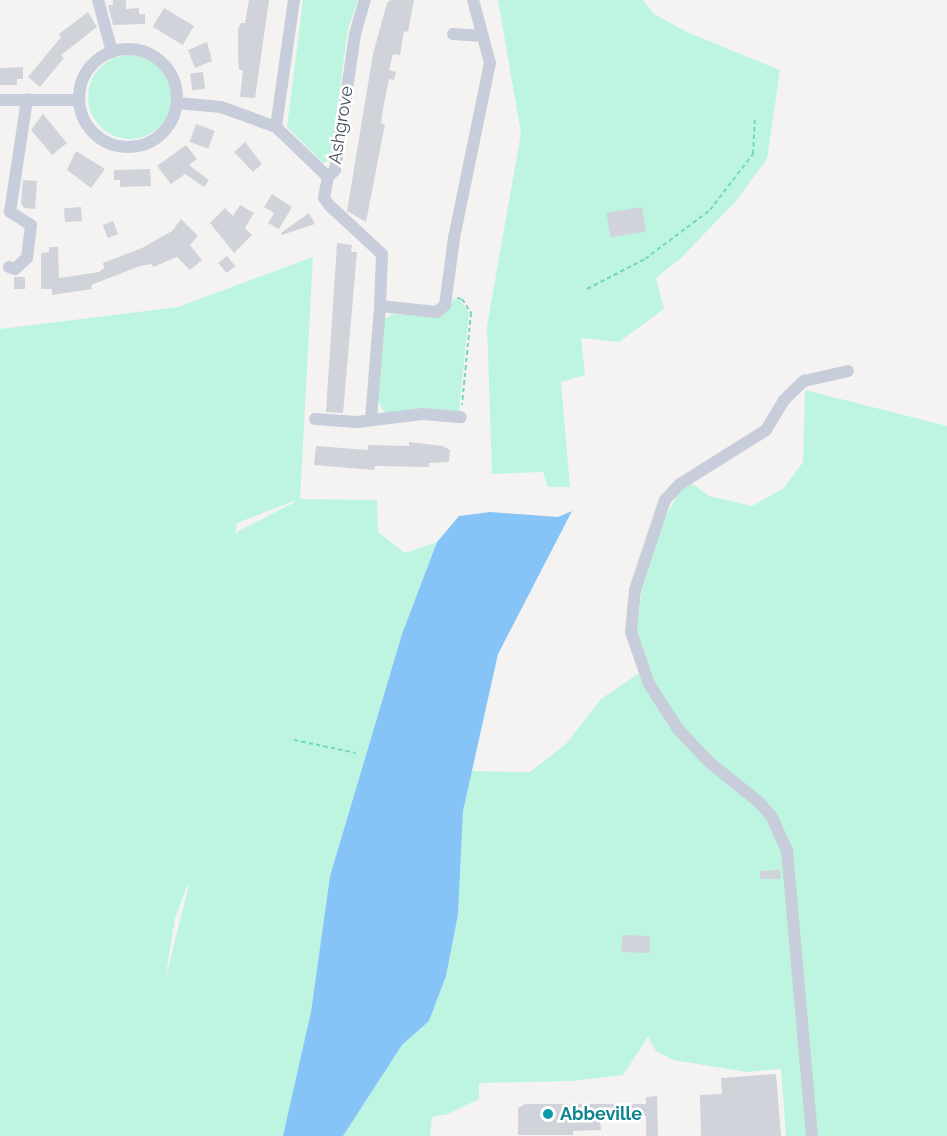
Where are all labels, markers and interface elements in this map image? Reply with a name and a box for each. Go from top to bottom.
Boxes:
street label: Ashgrove [324,84,358,166]
place label: Abbeville [560,1103,642,1125]
marker: Abbeville [541,1107,555,1121]

